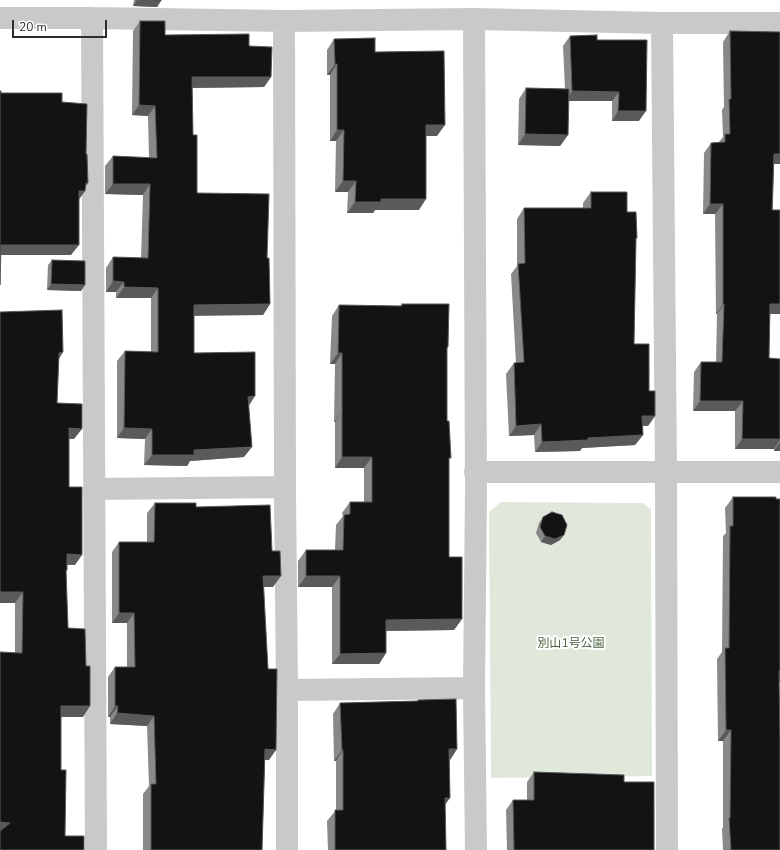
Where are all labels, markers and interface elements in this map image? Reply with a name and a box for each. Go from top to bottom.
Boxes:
scale bar [14,12,109,38]
text: 20 m [19,19,47,35]
park label: 別山1号公園 [537,637,605,651]

